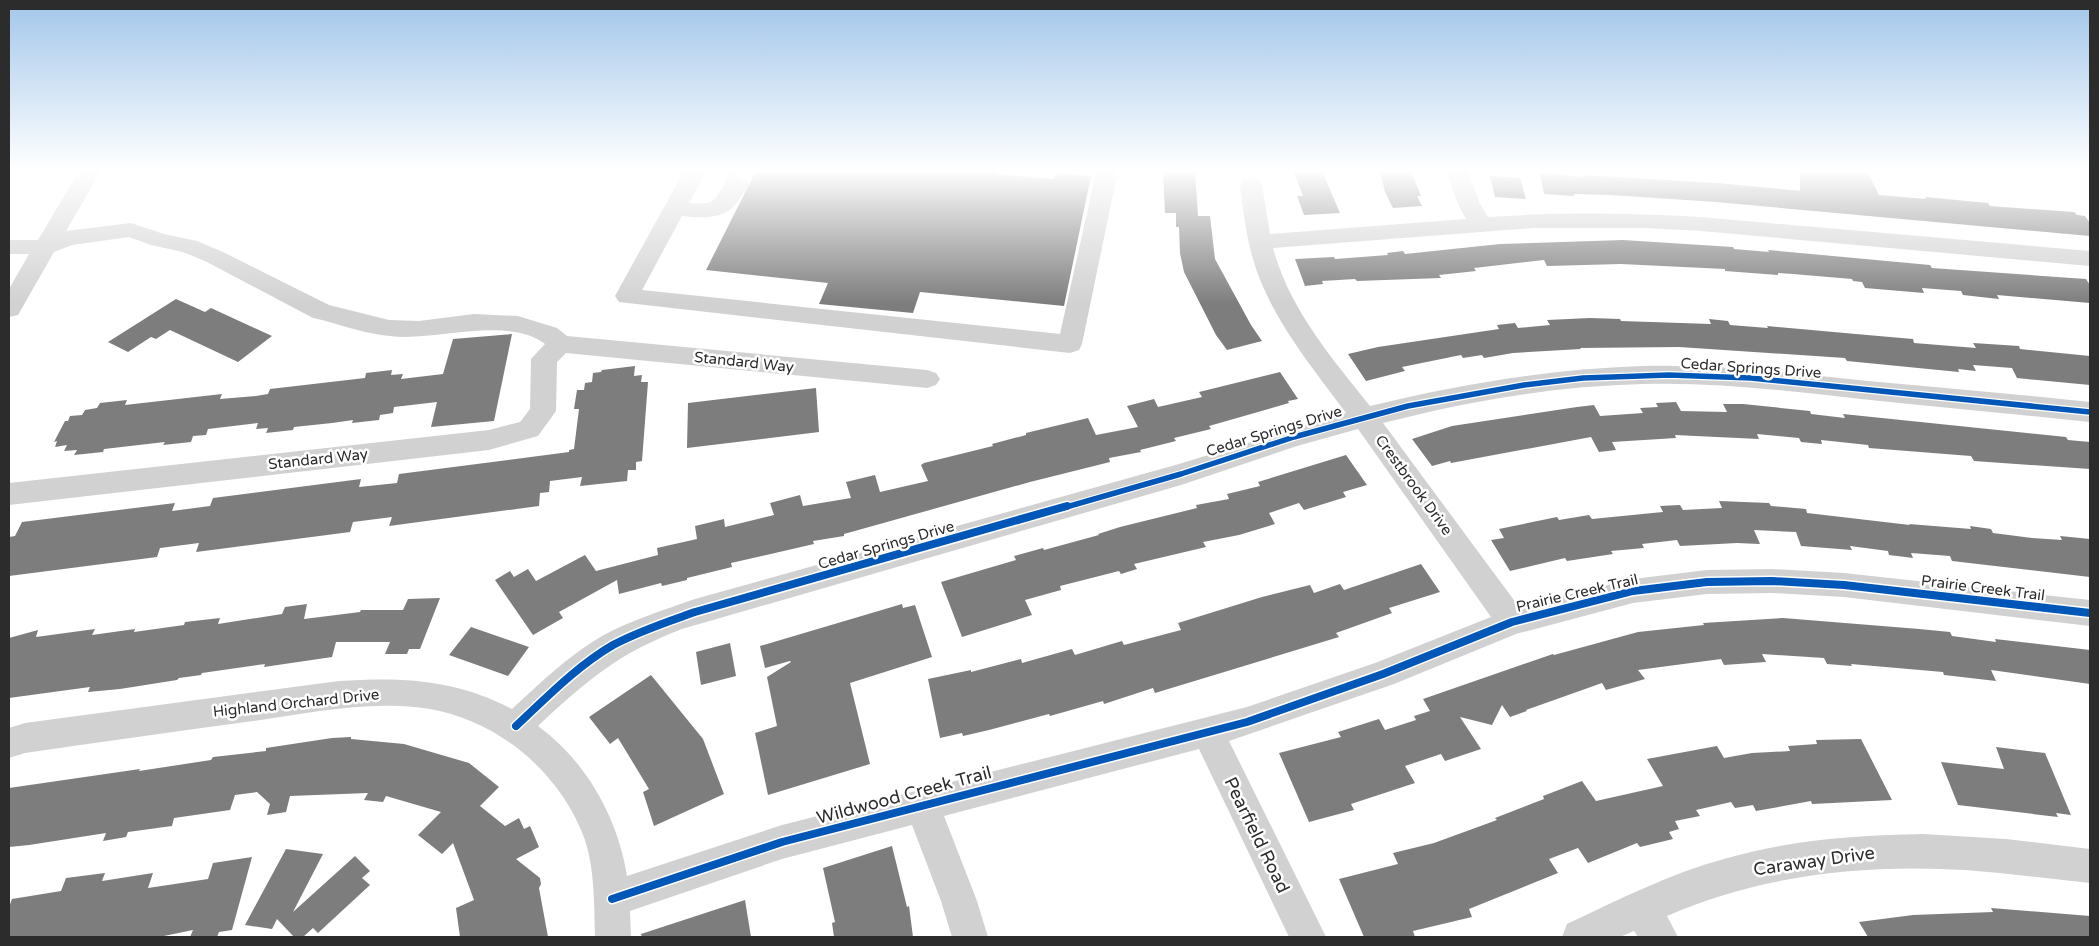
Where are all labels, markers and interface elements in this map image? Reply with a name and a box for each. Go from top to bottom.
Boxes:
street label: Standard Way [693,348,795,376]
street label: Cedar Springs Drive [1680,354,1822,382]
street label: Cedar Springs Drive [1204,402,1344,460]
street label: Crestbrook Drive [1372,431,1456,539]
street label: Standard Way [267,445,369,473]
street label: Cedar Springs Drive [816,517,956,573]
street label: Prairie Creek Trail [1514,570,1640,616]
street label: Prairie Creek Trail [1920,571,2046,605]
street label: Highland Orchard Drive [212,685,380,721]
street label: Wildwood Creek Trail [814,761,994,829]
street label: Pearfield Road [1219,773,1295,897]
street label: Caraway Drive [1752,842,1876,880]

